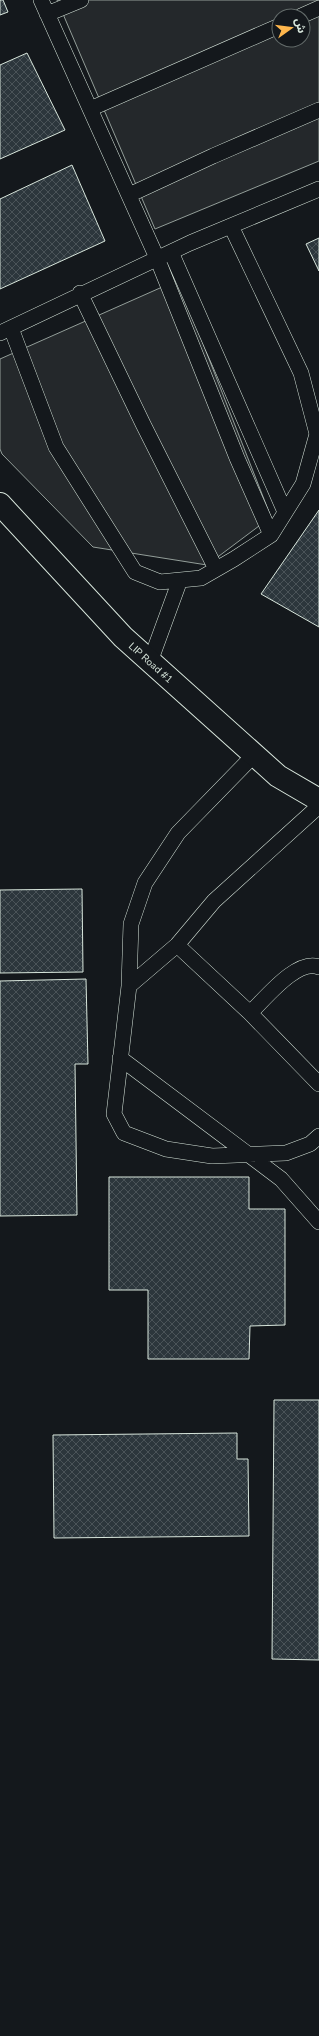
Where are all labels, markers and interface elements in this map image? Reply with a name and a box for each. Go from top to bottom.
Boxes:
north arrow [271,8,311,48]
text: ش [291,17,309,35]
street label: LIP Road #1 [125,640,176,687]

